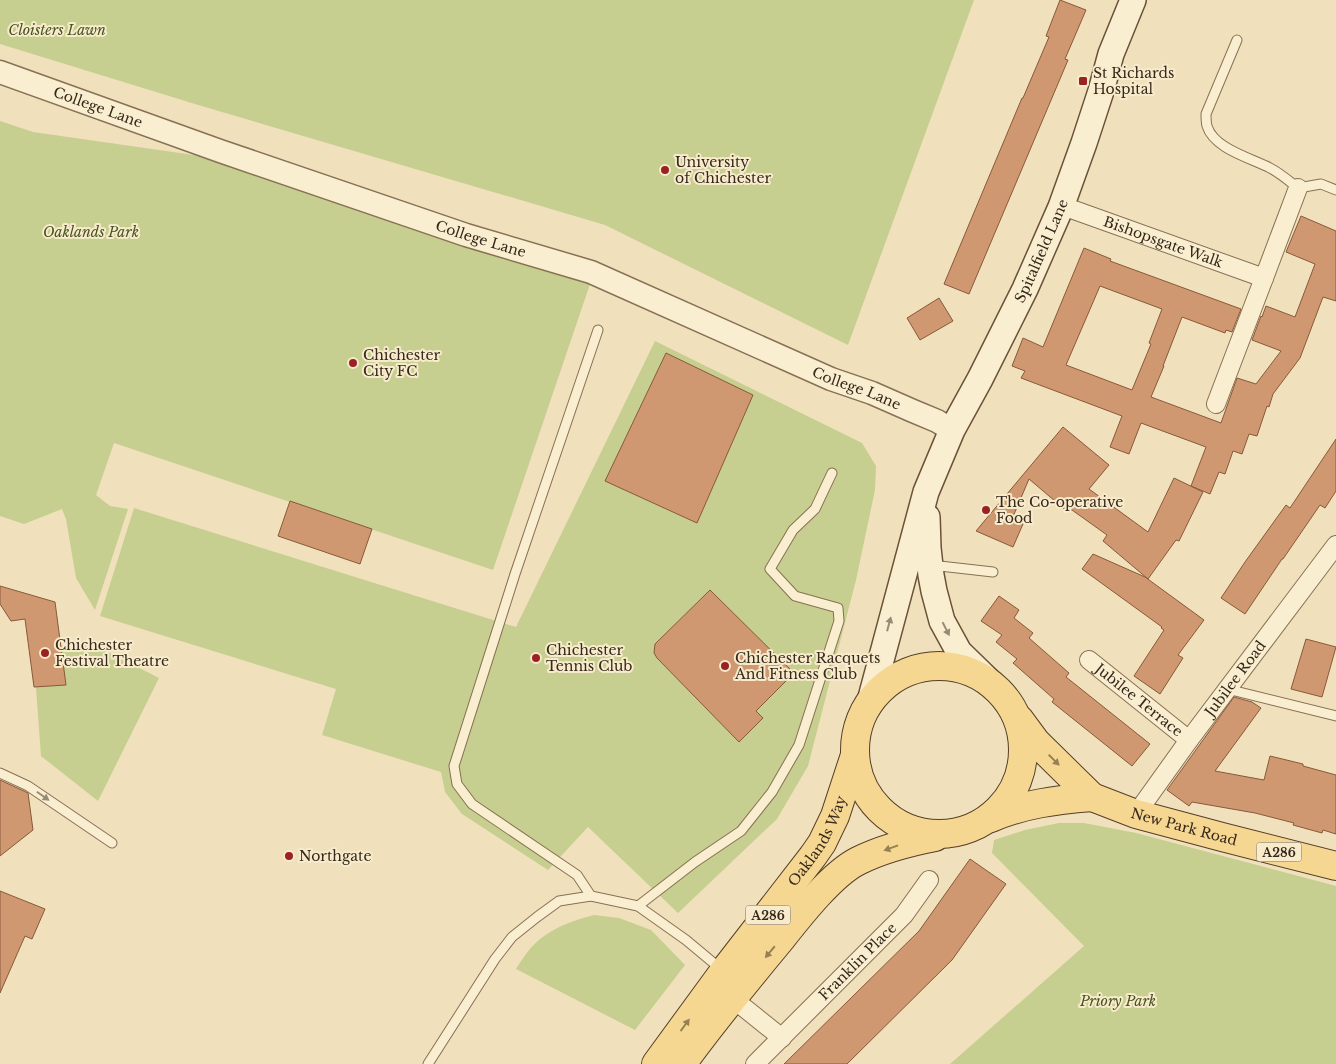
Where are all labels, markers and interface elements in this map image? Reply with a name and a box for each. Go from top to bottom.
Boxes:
park label: Cloisters Lawn [8,21,106,39]
place label: St Richards Hospital [1093,64,1174,98]
marker: St Richards Hospital [1077,75,1089,87]
street label: College Lane [51,83,145,131]
place label: University of Chichester [675,153,771,187]
marker: University of Chichester [659,164,671,176]
street label: Spitalfield Lane [1011,197,1072,306]
street label: Bishopsgate Walk [1101,212,1226,272]
street label: College Lane [433,216,528,261]
park label: Oaklands Park [43,223,139,241]
place label: Chichester City FC [363,346,440,380]
marker: Chichester City FC [347,357,359,369]
street label: College Lane [809,363,904,414]
place label: The Co-operative Food [996,493,1123,527]
marker: The Co-operative Food [980,504,992,516]
one-way arrow [886,617,894,632]
one-way arrow [942,622,950,637]
place label: Chichester Festival Theatre [55,636,169,670]
street label: Jubilee Road [1200,637,1270,722]
place label: Chichester Tennis Club [546,641,633,675]
marker: Chichester Festival Theatre [39,647,51,659]
place label: Chichester Racquets And Fitness Club [734,649,880,683]
marker: Chichester Tennis Club [530,652,542,664]
street label: Jubilee Terrace [1090,658,1186,741]
marker: Chichester Racquets And Fitness Club [719,660,731,672]
one-way arrow [1048,754,1060,766]
one-way arrow [36,791,50,801]
street label: Oaklands Way [784,793,850,890]
street label: New Park Road [1129,804,1240,850]
road number: A286 [1256,842,1302,862]
one-way arrow [884,845,899,852]
place label: Northgate [299,847,371,865]
marker: Northgate [283,850,295,862]
road number: A286 [746,906,790,924]
street label: Franklin Place [815,919,900,1004]
one-way arrow [765,945,776,958]
park label: Priory Park [1079,992,1156,1010]
one-way arrow [679,1018,689,1031]

